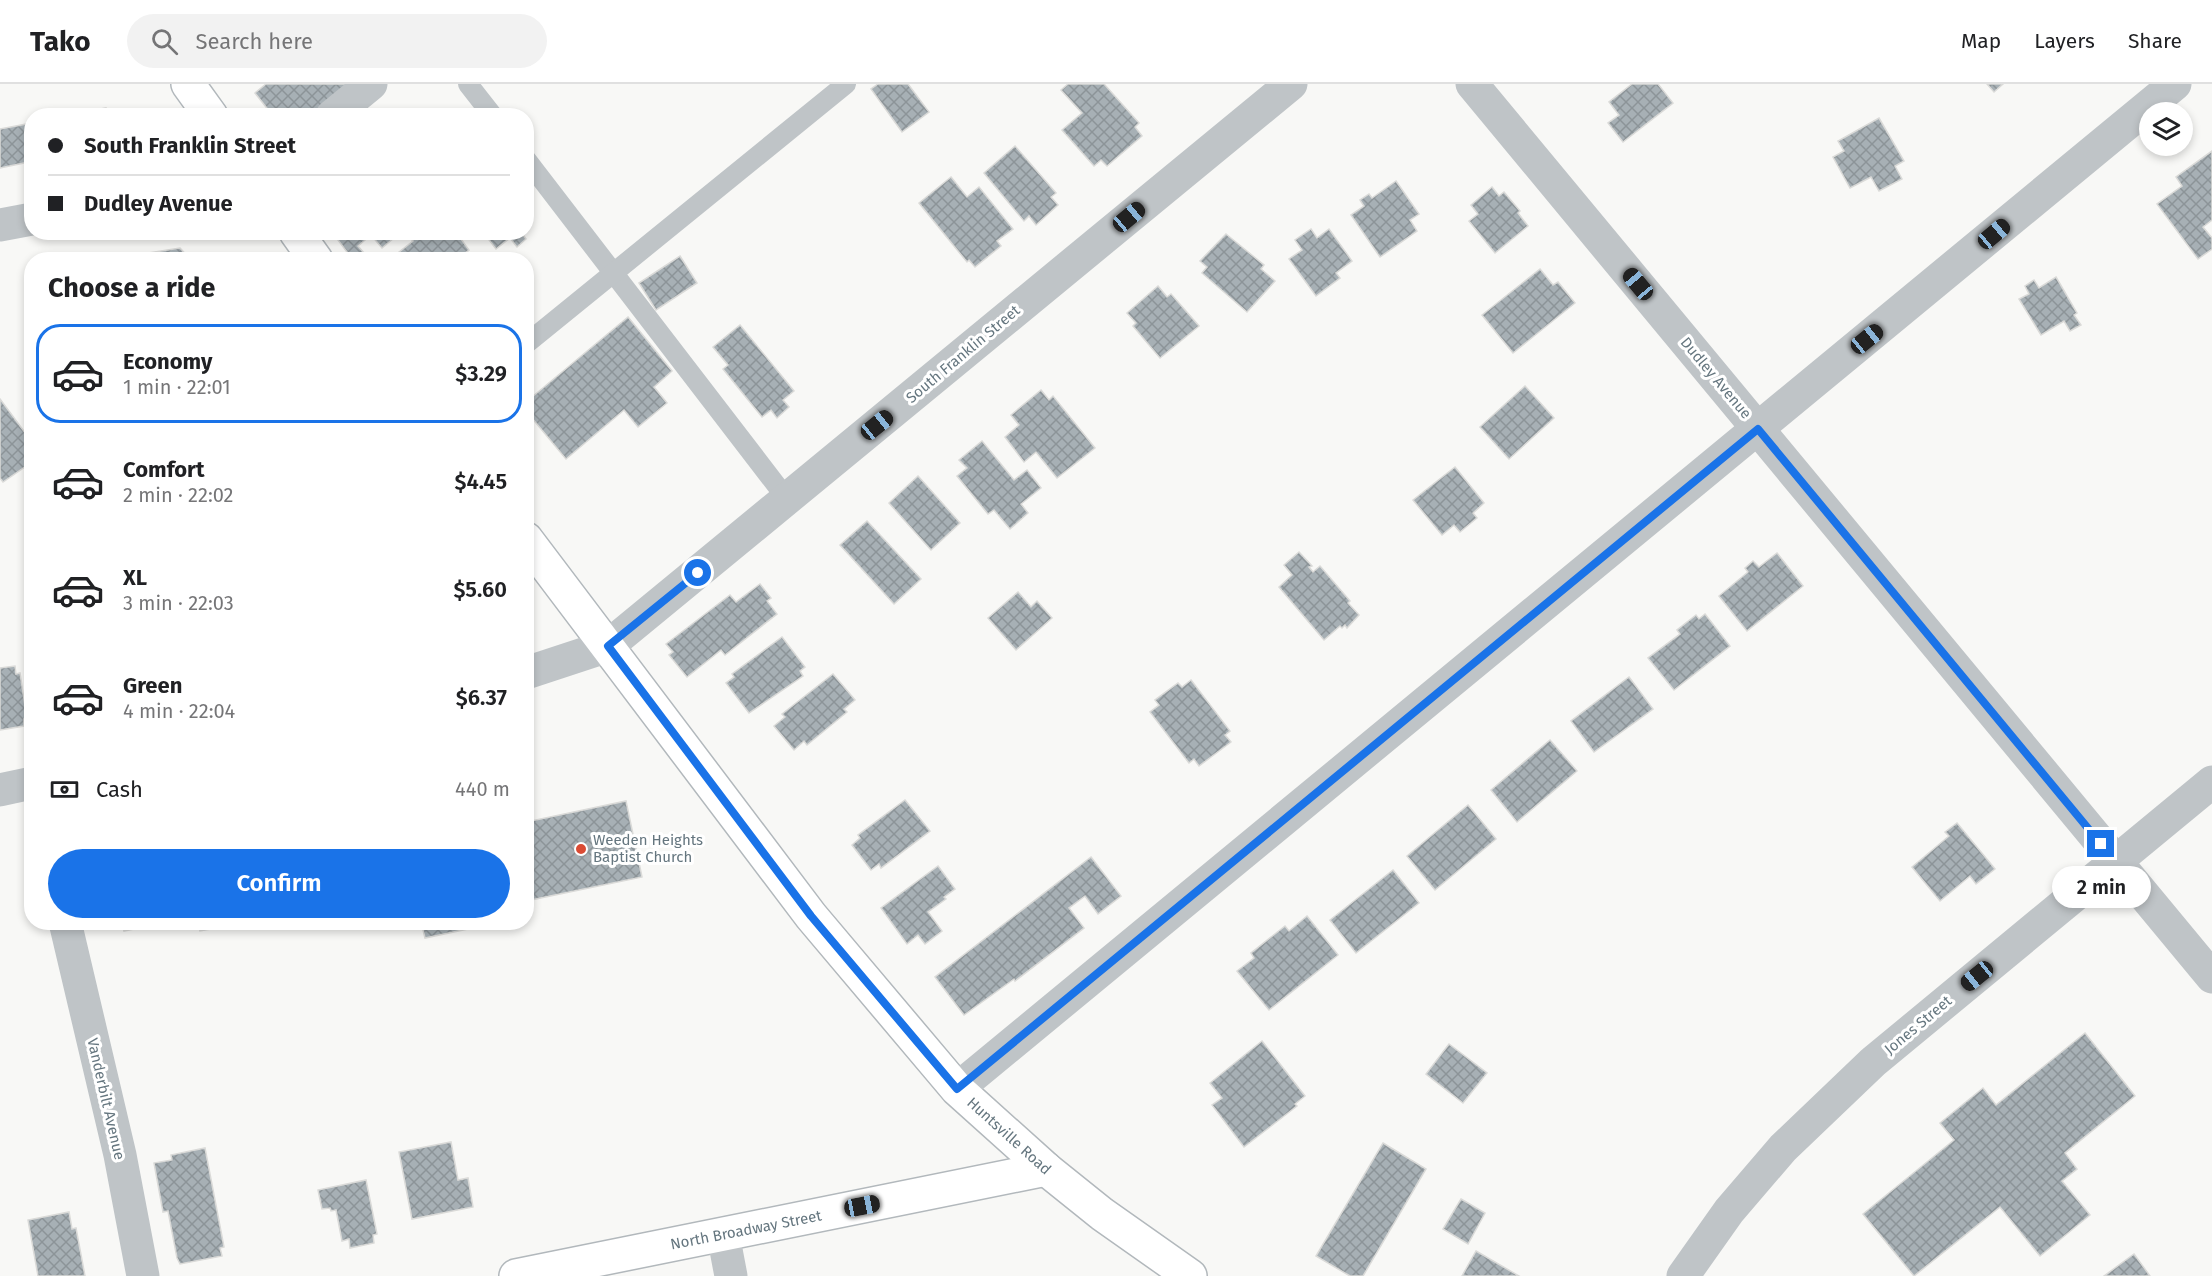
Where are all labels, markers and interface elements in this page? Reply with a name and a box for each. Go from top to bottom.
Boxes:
search box [127,14,547,68]
text: Tako [30,25,91,58]
icon: search [148,25,181,58]
text: Search here [196,28,313,55]
text: Map [1961,28,2001,54]
text: Layers [2034,28,2095,54]
text: Share [2128,28,2182,54]
map controls [2139,102,2193,156]
button: layers [2139,102,2193,156]
text: South Franklin Street [84,132,296,159]
text: Dudley Avenue [84,190,233,217]
car [1109,199,1149,235]
car [1974,216,2014,252]
car [1620,264,1656,304]
text: Choose a ride [48,272,215,304]
street label: South Franklin Street [903,301,1024,407]
car [1847,321,1887,357]
street label: Dudley Avenue [1677,334,1755,422]
icon: car [51,347,105,401]
text: Economy [123,348,212,375]
text: $3.29 [455,360,507,387]
text: 1 min · 22:01 [123,375,231,399]
car [857,407,897,443]
icon: car [51,455,105,509]
text: Comfort [123,456,204,483]
text: $4.45 [454,468,507,495]
text: 2 min · 22:02 [123,483,234,507]
route start [684,559,711,586]
icon: car [51,563,105,617]
text: XL [123,564,147,591]
text: $5.60 [453,576,507,603]
text: 3 min · 22:03 [123,591,234,615]
icon: car [51,671,105,725]
text: Green [123,672,182,699]
text: $6.37 [456,684,507,711]
text: 4 min · 22:04 [123,699,235,723]
icon: cash [48,773,81,806]
text: Cash [96,776,143,803]
text: 440 m [455,777,510,801]
route end [2087,830,2114,857]
place label: Weeden Heights Baptist Church [593,831,703,866]
marker: Weeden Heights Baptist Church [574,842,588,856]
button: Confirm [48,849,510,918]
callout: 2 min [2052,865,2150,907]
text: 2 min [2077,875,2126,899]
car [1957,958,1997,994]
street label: Jones Street [1881,991,1956,1058]
street label: Vanderbilt Avenue [83,1036,129,1162]
street label: Huntsville Road [963,1094,1055,1178]
car [843,1194,881,1218]
street label: North Broadway Street [669,1206,824,1254]

